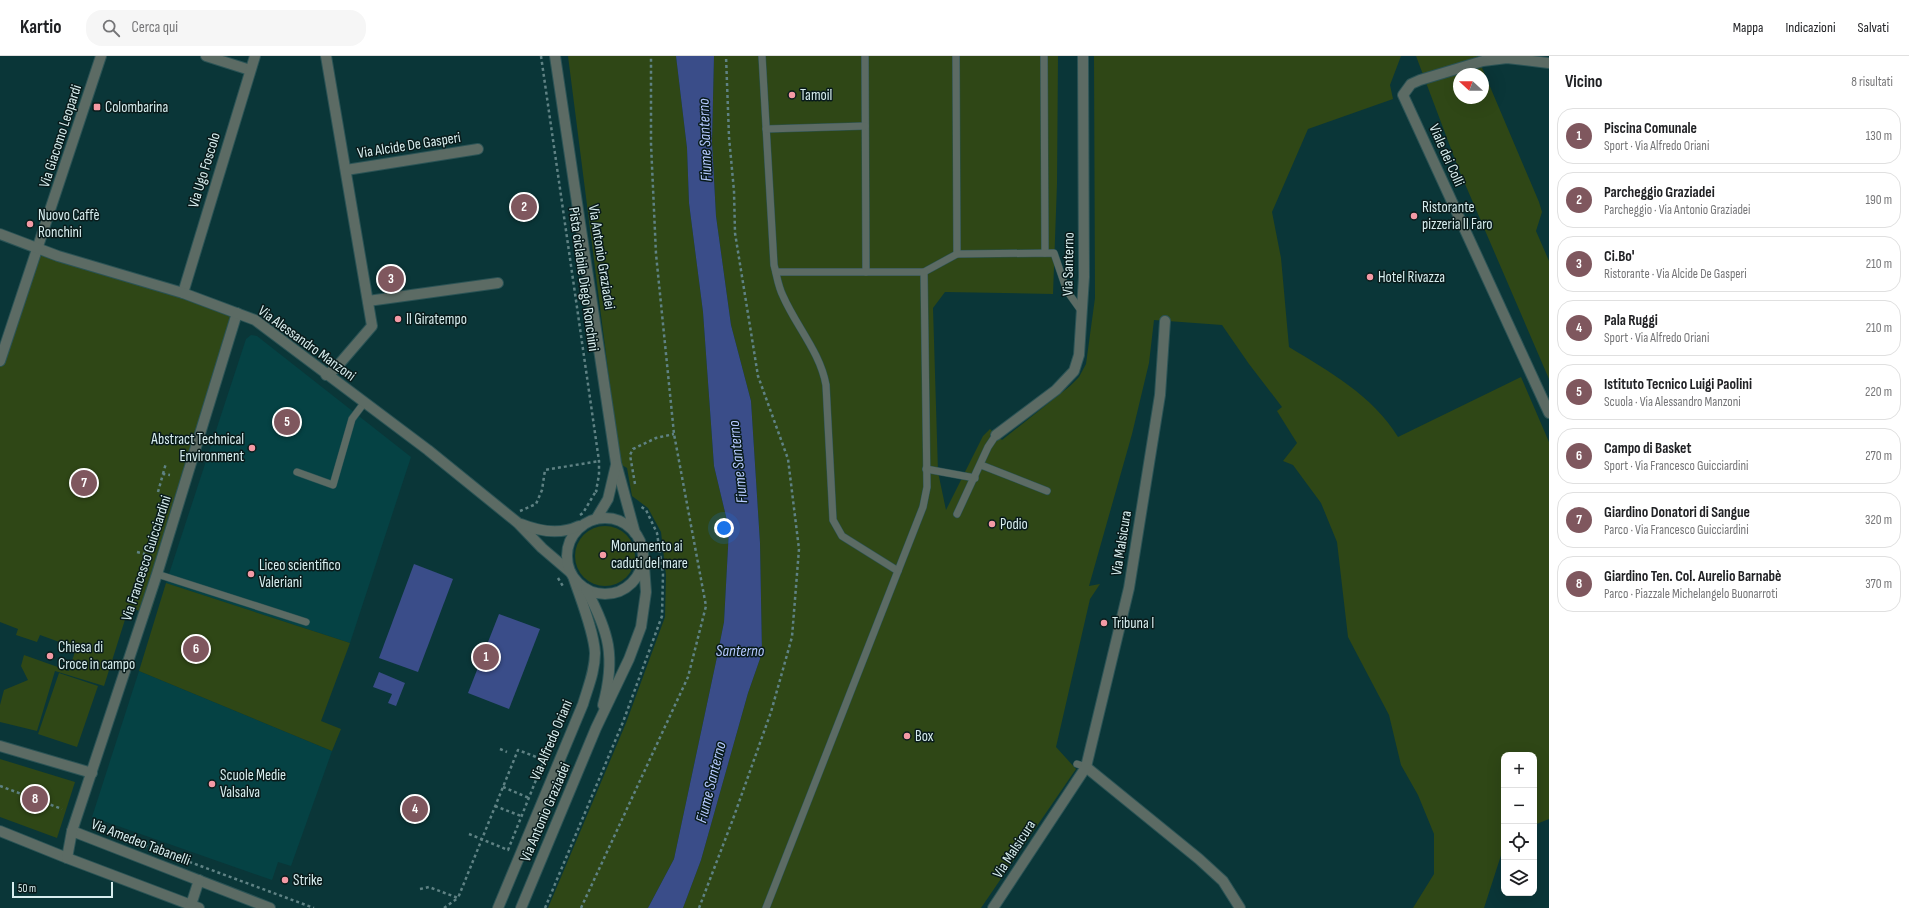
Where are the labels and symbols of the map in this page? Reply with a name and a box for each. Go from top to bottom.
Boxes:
north arrow [1453,68,1489,104]
street label: Via Giacomo Leopardi [35,82,86,190]
place label: Tamoil [800,86,832,105]
marker: Tamoil [787,90,797,100]
place label: Colombarina [105,98,169,117]
water label: Fiume Santerno [695,98,716,182]
marker: Colombarina [92,102,102,112]
street label: Viale dei Colli [1424,121,1469,189]
street label: Via Alcide De Gasperi [356,128,462,163]
street label: Via Ugo Foscolo [184,130,225,210]
pin: 2 [511,192,537,222]
place label: Ristorante pizzeria Il Faro [1422,198,1493,234]
street label: Via Antonio Graziadei [584,203,619,311]
place label: Nuovo Caffè Ronchini [38,206,99,242]
street label: Pista ciclabile Diego Ronchini [564,206,603,353]
marker: Ristorante pizzeria Il Faro [1409,211,1419,221]
marker: Nuovo Caffè Ronchini [25,219,35,229]
street label: Via Santerno [1058,232,1079,296]
pin: 3 [378,264,404,294]
place label: Hotel Rivazza [1378,268,1445,287]
marker: Hotel Rivazza [1365,272,1375,282]
street label: Via Alessandro Manzoni [254,301,360,385]
place label: Il Giratempo [406,310,467,329]
marker: Il Giratempo [393,314,403,324]
pin: 5 [274,407,300,437]
water label: Fiume Santerno [725,419,752,504]
place label: Abstract Technical Environment [150,430,244,466]
marker: Abstract Technical Environment [247,443,257,453]
pin: 7 [71,468,97,498]
street label: Via Francesco Guicciardini [117,493,176,623]
street label: Via Malsicura [1107,509,1136,577]
place label: Podio [1000,515,1028,534]
your location [714,518,734,538]
marker: Podio [987,519,997,529]
place label: Monumento ai caduti del mare [611,537,688,573]
marker: Monumento ai caduti del mare [598,550,608,560]
place label: Liceo scientifico Valeriani [259,556,341,592]
marker: Liceo scientifico Valeriani [246,569,256,579]
place label: Tribuna I [1112,614,1154,633]
marker: Tribuna I [1099,618,1109,628]
pin: 6 [183,634,209,664]
place label: Chiesa di Croce in campo [58,638,135,674]
pin: 1 [473,642,499,672]
water label: Santerno [716,642,765,661]
marker: Chiesa di Croce in campo [45,651,55,661]
street label: Via Alfredo Oriani [526,697,577,783]
place label: Box [915,727,934,746]
marker: Box [902,731,912,741]
water label: Fiume Santerno [692,739,731,825]
street label: Via Antonio Graziadei [516,760,575,865]
place label: Scuole Medie Valsalva [220,766,286,802]
marker: Scuole Medie Valsalva [207,779,217,789]
pin: 8 [22,784,48,814]
pin: 4 [402,794,428,824]
street label: Via Amedeo Tabanelli [88,815,193,870]
street label: Via Malsicura [989,816,1040,882]
place label: Strike [293,871,323,890]
marker: Strike [280,875,290,885]
scale bar [12,880,113,899]

